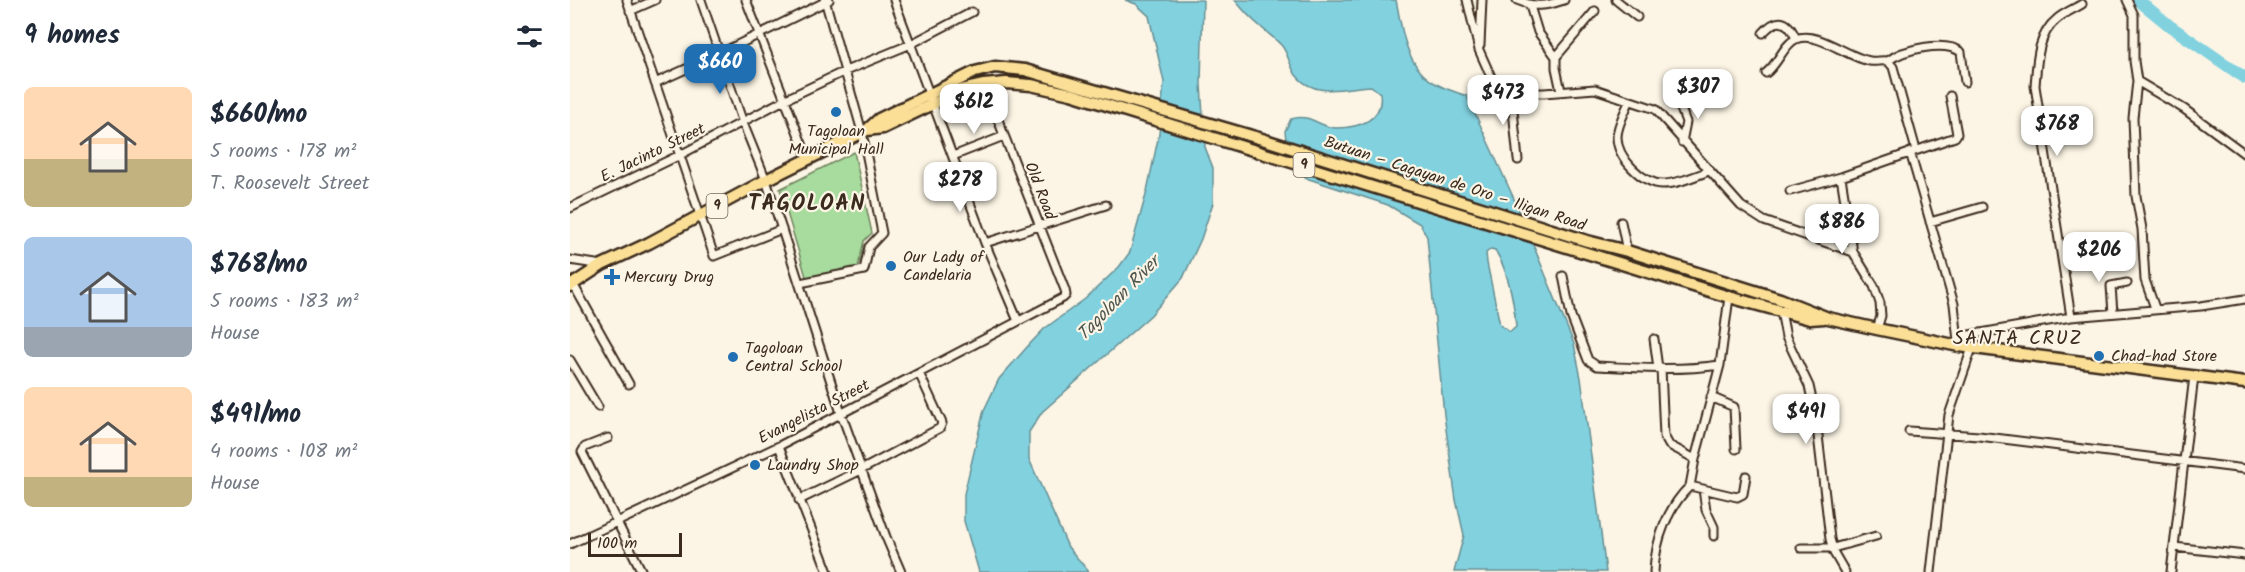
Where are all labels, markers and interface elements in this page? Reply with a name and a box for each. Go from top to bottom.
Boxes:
text: 9 homes [24,15,120,57]
icon: filters [513,20,546,53]
pin: $660 [684,44,756,95]
text: $660 [698,47,742,79]
pin: $307 [1662,69,1734,120]
text: $307 [1677,72,1719,104]
pin: $473 [1467,75,1539,126]
text: $473 [1481,78,1525,110]
pin: $612 [938,84,1010,135]
text: $612 [954,87,994,119]
text: $660/mo [210,94,307,136]
marker: Tagoloan Municipal Hall [829,105,843,119]
pin: $768 [2021,106,2093,157]
text: $768 [2035,109,2079,141]
icon: home [72,111,144,183]
street label: E. Jacinto Street [596,116,711,189]
place label: Tagoloan Municipal Hall [788,119,884,162]
street label: Butuan – Cagayan de Oro – Iligan Road [1321,130,1590,239]
text: 5 rooms · 178 m² [210,136,356,168]
road number: 9 [1294,153,1314,177]
street label: Old Road [1018,158,1063,225]
pin: $278 [924,162,996,213]
text: $278 [938,165,982,197]
text: T. Roosevelt Street [210,168,370,200]
district label: TAGOLOAN [748,187,866,222]
road number: 9 [706,194,728,218]
pin: $886 [1806,204,1878,255]
text: $886 [1819,207,1865,239]
pin: $206 [2063,232,2135,283]
text: $206 [2077,235,2121,267]
text: $768/mo [210,244,308,286]
place label: Our Lady of Candelaria [903,245,986,288]
water label: Tagoloan River [1071,247,1170,348]
marker: Our Lady of Candelaria [884,259,898,273]
icon: home [72,261,144,333]
place label: Mercury Drug [624,265,714,290]
marker: Mercury Drug [605,270,619,284]
text: 5 rooms · 183 m² [210,286,359,318]
text: House [210,318,260,350]
district label: SANTA CRUZ [1953,323,2083,355]
place label: Tagoloan Central School [745,336,842,379]
place label: Chad-had Store [2111,344,2217,369]
marker: Chad-had Store [2092,349,2106,363]
marker: Tagoloan Central School [726,350,740,364]
street label: Evangelista Street [754,373,875,451]
text: $491/mo [210,394,301,436]
pin: $491 [1770,394,1842,445]
text: $491 [1787,397,1825,429]
icon: home [72,411,144,483]
text: 4 rooms · 108 m² [210,436,357,468]
place label: Laundry Shop [767,453,859,478]
marker: Laundry Shop [748,458,762,472]
text: House [210,468,260,500]
scale bar [588,530,682,558]
text: 100 m [597,531,637,556]

